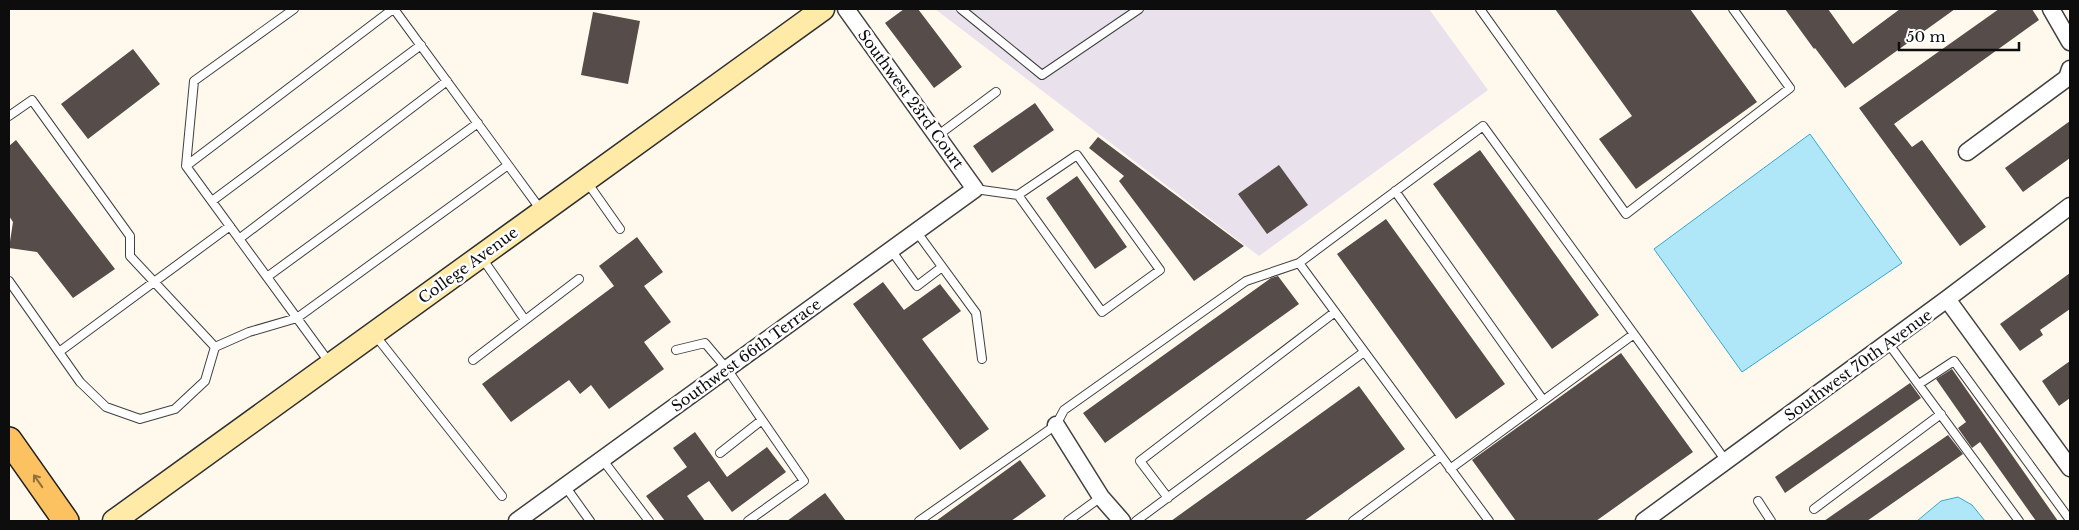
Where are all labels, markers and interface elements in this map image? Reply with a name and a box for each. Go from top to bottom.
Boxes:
scale bar [1899,20,2019,52]
street label: Southwest 23rd Court [854,26,968,173]
text: 50 m [1906,27,1946,46]
street label: College Avenue [414,222,522,308]
street label: Southwest 66th Terrace [667,294,825,416]
street label: Southwest 70th Avenue [1780,305,1936,425]
one-way arrow [33,474,43,488]

